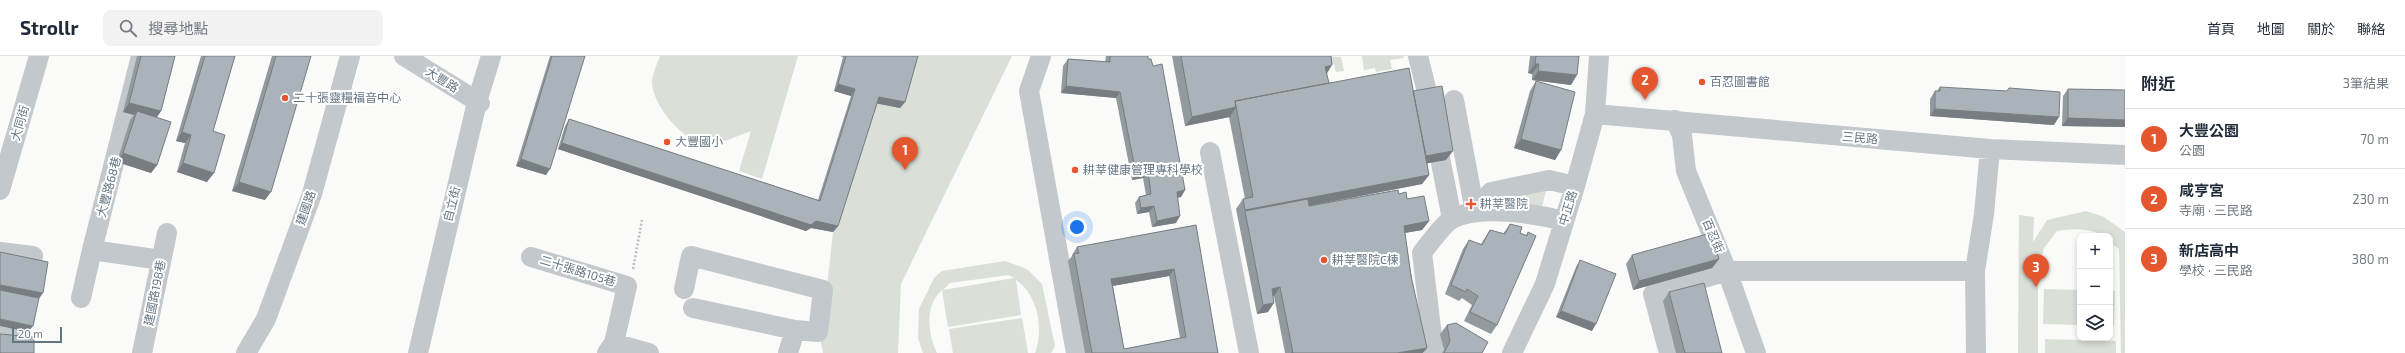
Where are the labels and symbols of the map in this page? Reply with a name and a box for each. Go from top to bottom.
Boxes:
street label: 大豐路 [424,64,462,95]
pin: 2 [1632,67,1658,100]
place label: 百忍圖書館 [1710,74,1770,88]
marker: 百忍圖書館 [1697,77,1707,87]
place label: 二十張靈糧福音中心 [293,90,401,104]
marker: 二十張靈糧福音中心 [280,93,290,103]
street label: 大同街 [7,103,31,142]
street label: 三民路 [1842,128,1879,146]
place label: 大豐國小 [675,134,723,148]
marker: 大豐國小 [662,137,672,147]
pin: 1 [892,137,918,170]
street label: 大豐路68巷 [93,155,123,219]
place label: 耕莘健康管理專科學校 [1083,162,1203,176]
marker: 耕莘健康管理專科學校 [1070,165,1080,175]
street label: 自立街 [440,185,462,223]
street label: 建國路 [293,188,318,227]
street label: 中正路 [1555,188,1579,227]
place label: 耕莘醫院 [1480,196,1528,210]
marker: 耕莘醫院 [1465,198,1477,210]
street label: 百忍街 [1700,216,1727,255]
your location [1067,217,1087,237]
street label: 二十張路105巷 [539,252,618,288]
place label: 耕莘醫院C棟 [1332,252,1399,266]
pin: 3 [2023,254,2049,287]
marker: 耕莘醫院C棟 [1319,255,1329,265]
street label: 建國路198巷 [141,259,167,327]
scale bar [12,325,62,344]

